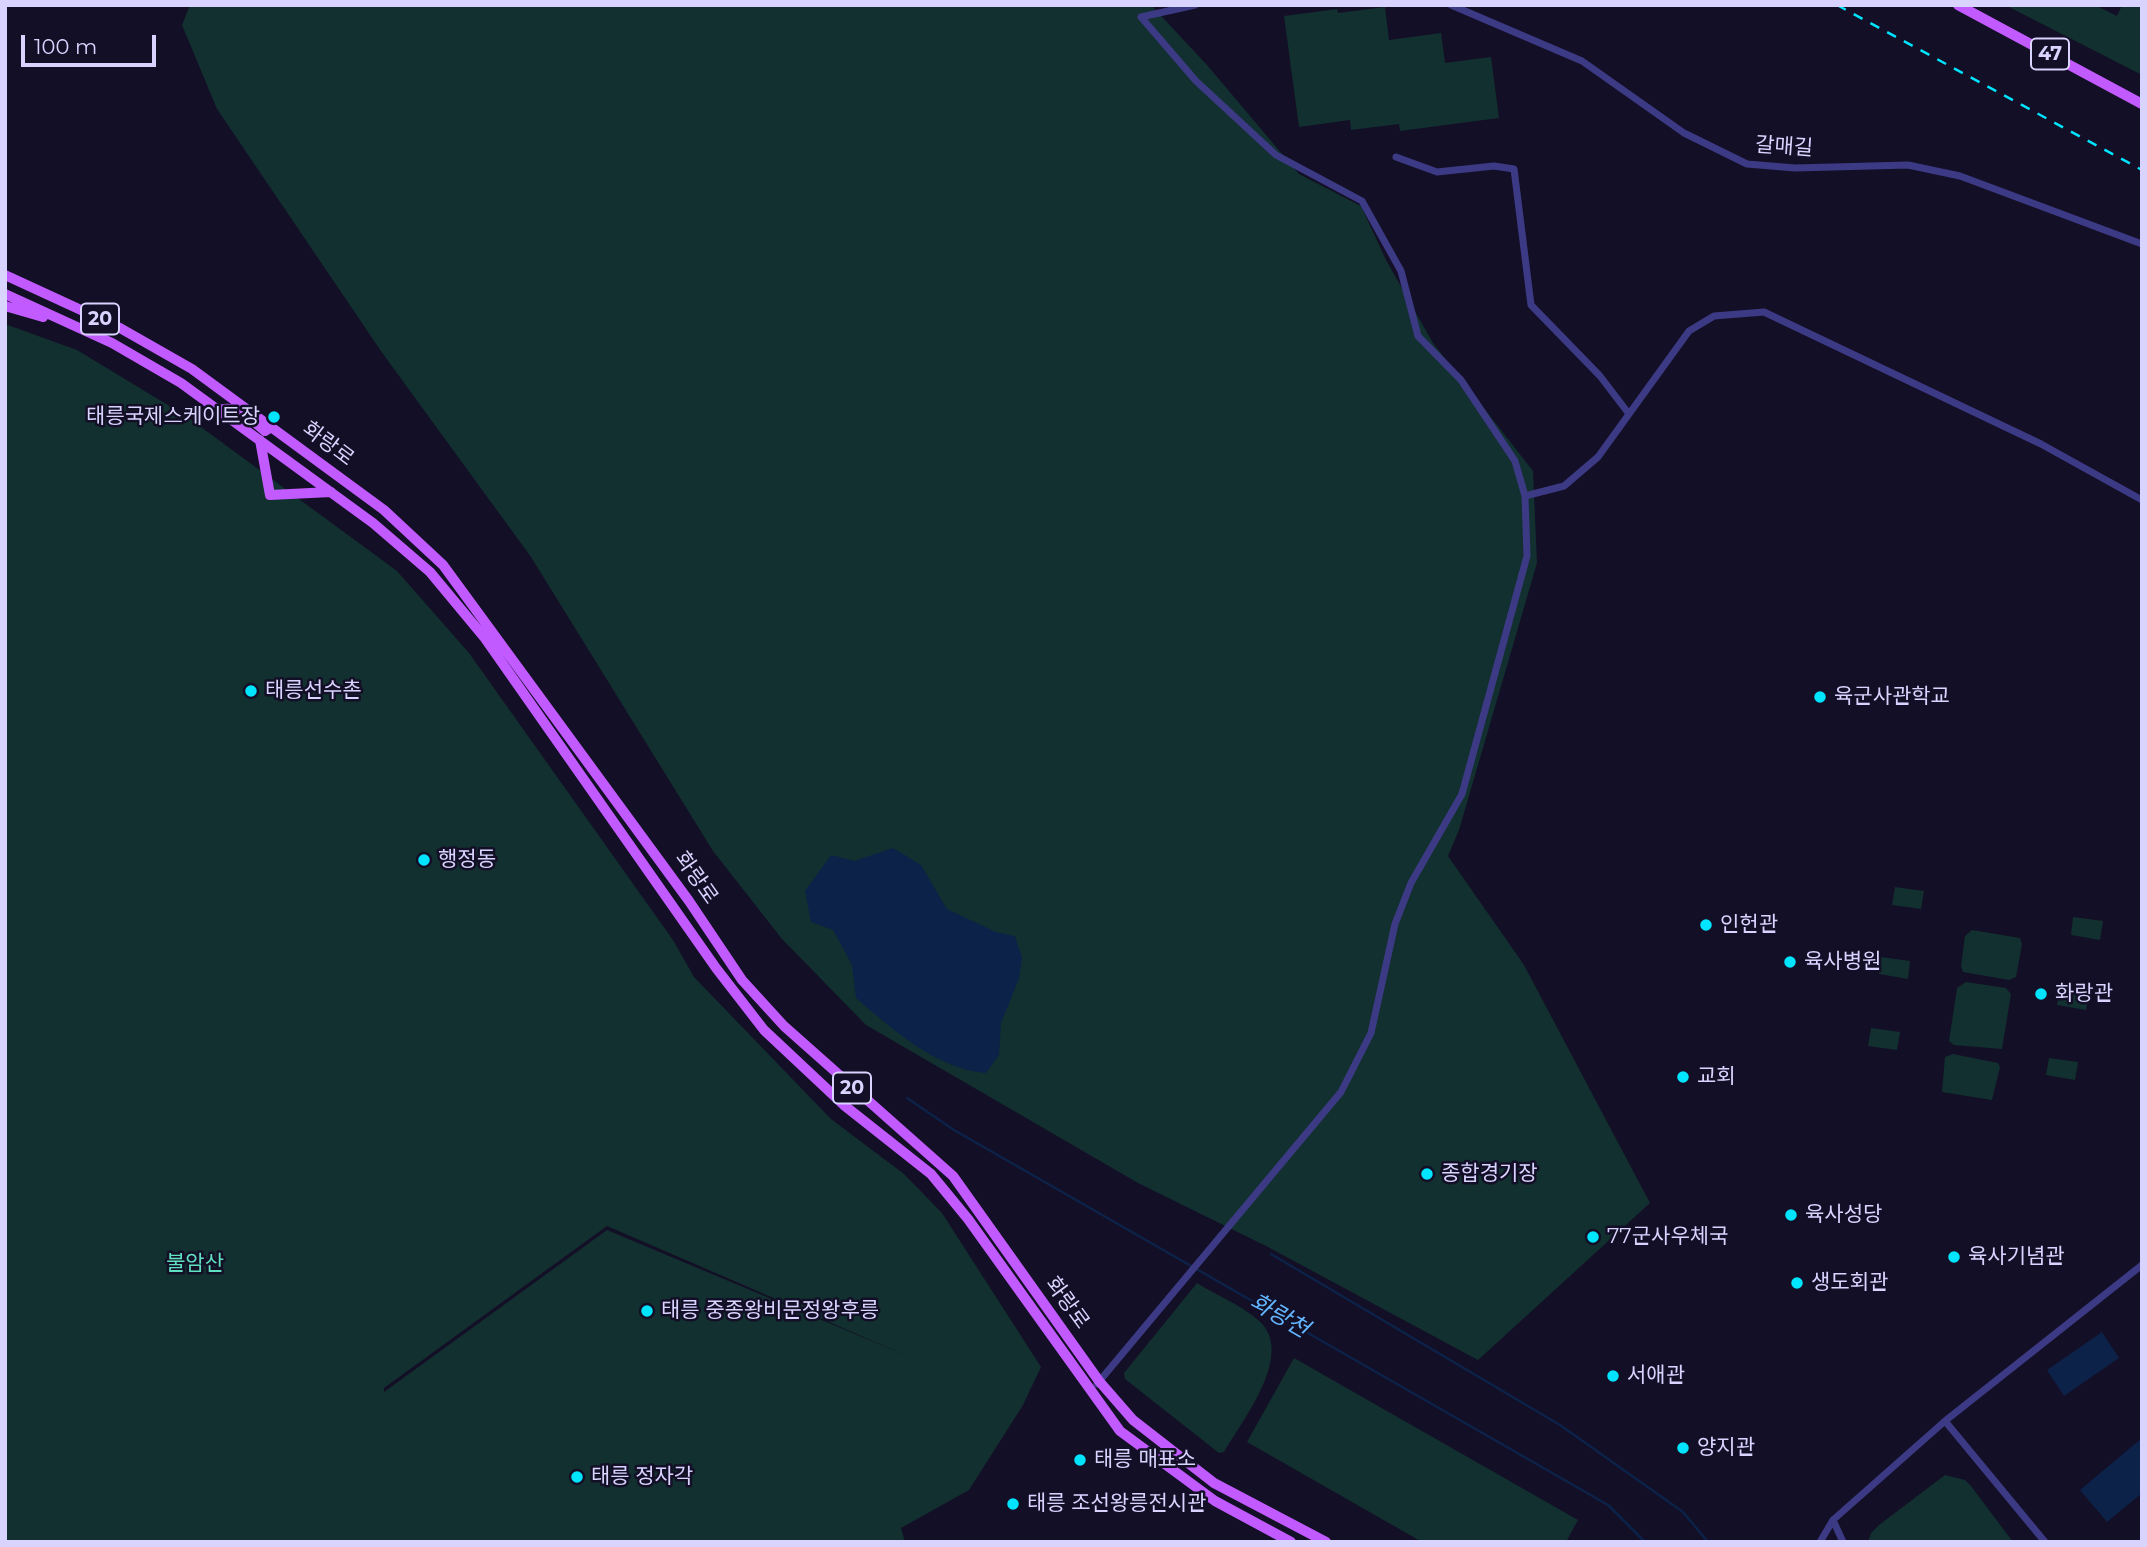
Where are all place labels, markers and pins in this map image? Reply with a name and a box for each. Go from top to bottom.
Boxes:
place label: 태릉국제스케이트장 [86,404,260,430]
marker: 태릉국제스케이트장 [266,409,282,425]
place label: 태릉선수촌 [265,678,362,704]
marker: 태릉선수촌 [243,683,259,699]
place label: 육군사관학교 [1834,684,1950,710]
marker: 육군사관학교 [1812,689,1828,705]
place label: 행정동 [438,847,496,873]
marker: 행정동 [416,852,432,868]
place label: 인헌관 [1720,912,1778,938]
marker: 인헌관 [1698,917,1714,933]
place label: 육사병원 [1804,949,1881,975]
marker: 육사병원 [1782,954,1798,970]
place label: 화랑관 [2055,981,2113,1007]
marker: 화랑관 [2033,986,2049,1002]
place label: 교회 [1697,1064,1736,1090]
marker: 교회 [1675,1069,1691,1085]
place label: 종합경기장 [1441,1161,1538,1187]
marker: 종합경기장 [1419,1166,1435,1182]
place label: 육사성당 [1805,1202,1882,1228]
marker: 육사성당 [1783,1207,1799,1223]
place label: 77군사우체국 [1607,1224,1728,1250]
marker: 77군사우체국 [1585,1229,1601,1245]
place label: 육사기념관 [1968,1244,2065,1270]
marker: 육사기념관 [1946,1249,1962,1265]
place label: 생도회관 [1811,1270,1888,1296]
marker: 생도회관 [1789,1275,1805,1291]
place label: 태릉 중종왕비문정왕후릉 [661,1298,879,1324]
marker: 태릉 중종왕비문정왕후릉 [639,1303,655,1319]
place label: 서애관 [1627,1363,1685,1389]
marker: 서애관 [1605,1368,1621,1384]
place label: 양지관 [1697,1435,1755,1461]
marker: 양지관 [1675,1440,1691,1456]
place label: 태릉 매표소 [1094,1447,1196,1473]
marker: 태릉 매표소 [1072,1452,1088,1468]
place label: 태릉 정자각 [591,1464,693,1490]
marker: 태릉 정자각 [569,1469,585,1485]
place label: 태릉 조선왕릉전시관 [1027,1491,1206,1517]
marker: 태릉 조선왕릉전시관 [1005,1496,1021,1512]

